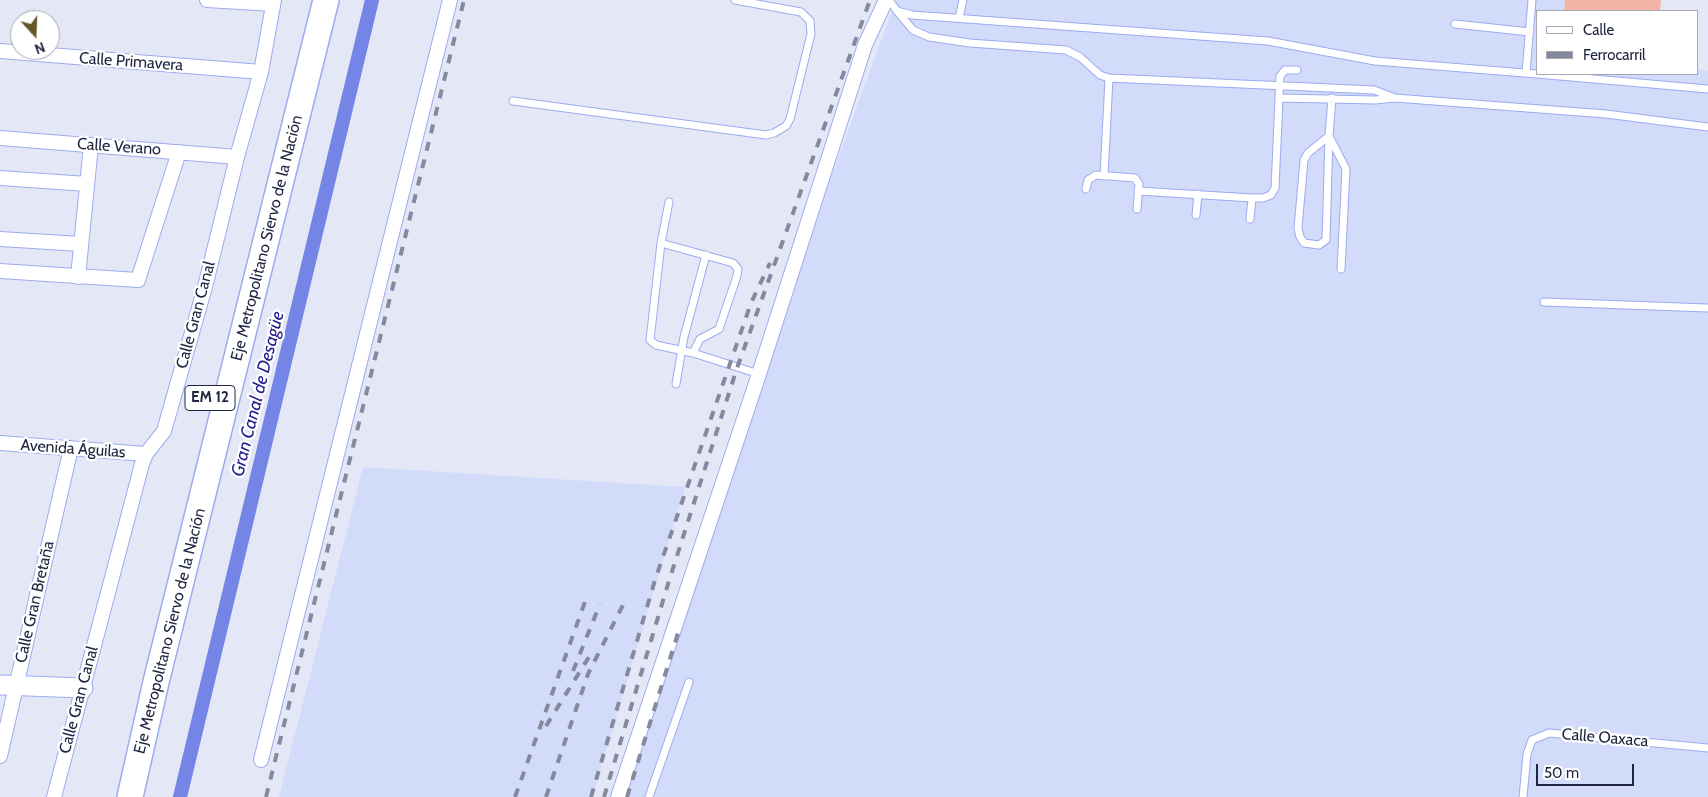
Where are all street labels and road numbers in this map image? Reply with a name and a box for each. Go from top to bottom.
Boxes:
street label: Calle Primavera [78,49,184,75]
street label: Eje Metropolitano Siervo de la Nación [227,113,307,363]
street label: Calle Verano [76,134,162,160]
street label: Calle Gran Canal [172,259,220,371]
road number: EM 12 [185,386,235,410]
street label: Avenida Águilas [20,436,126,462]
street label: Eje Metropolitano Siervo de la Nación [130,506,210,756]
street label: Calle Gran Bretaña [12,539,58,665]
street label: Calle Gran Canal [55,644,103,756]
street label: Calle Oaxaca [1561,725,1649,751]

